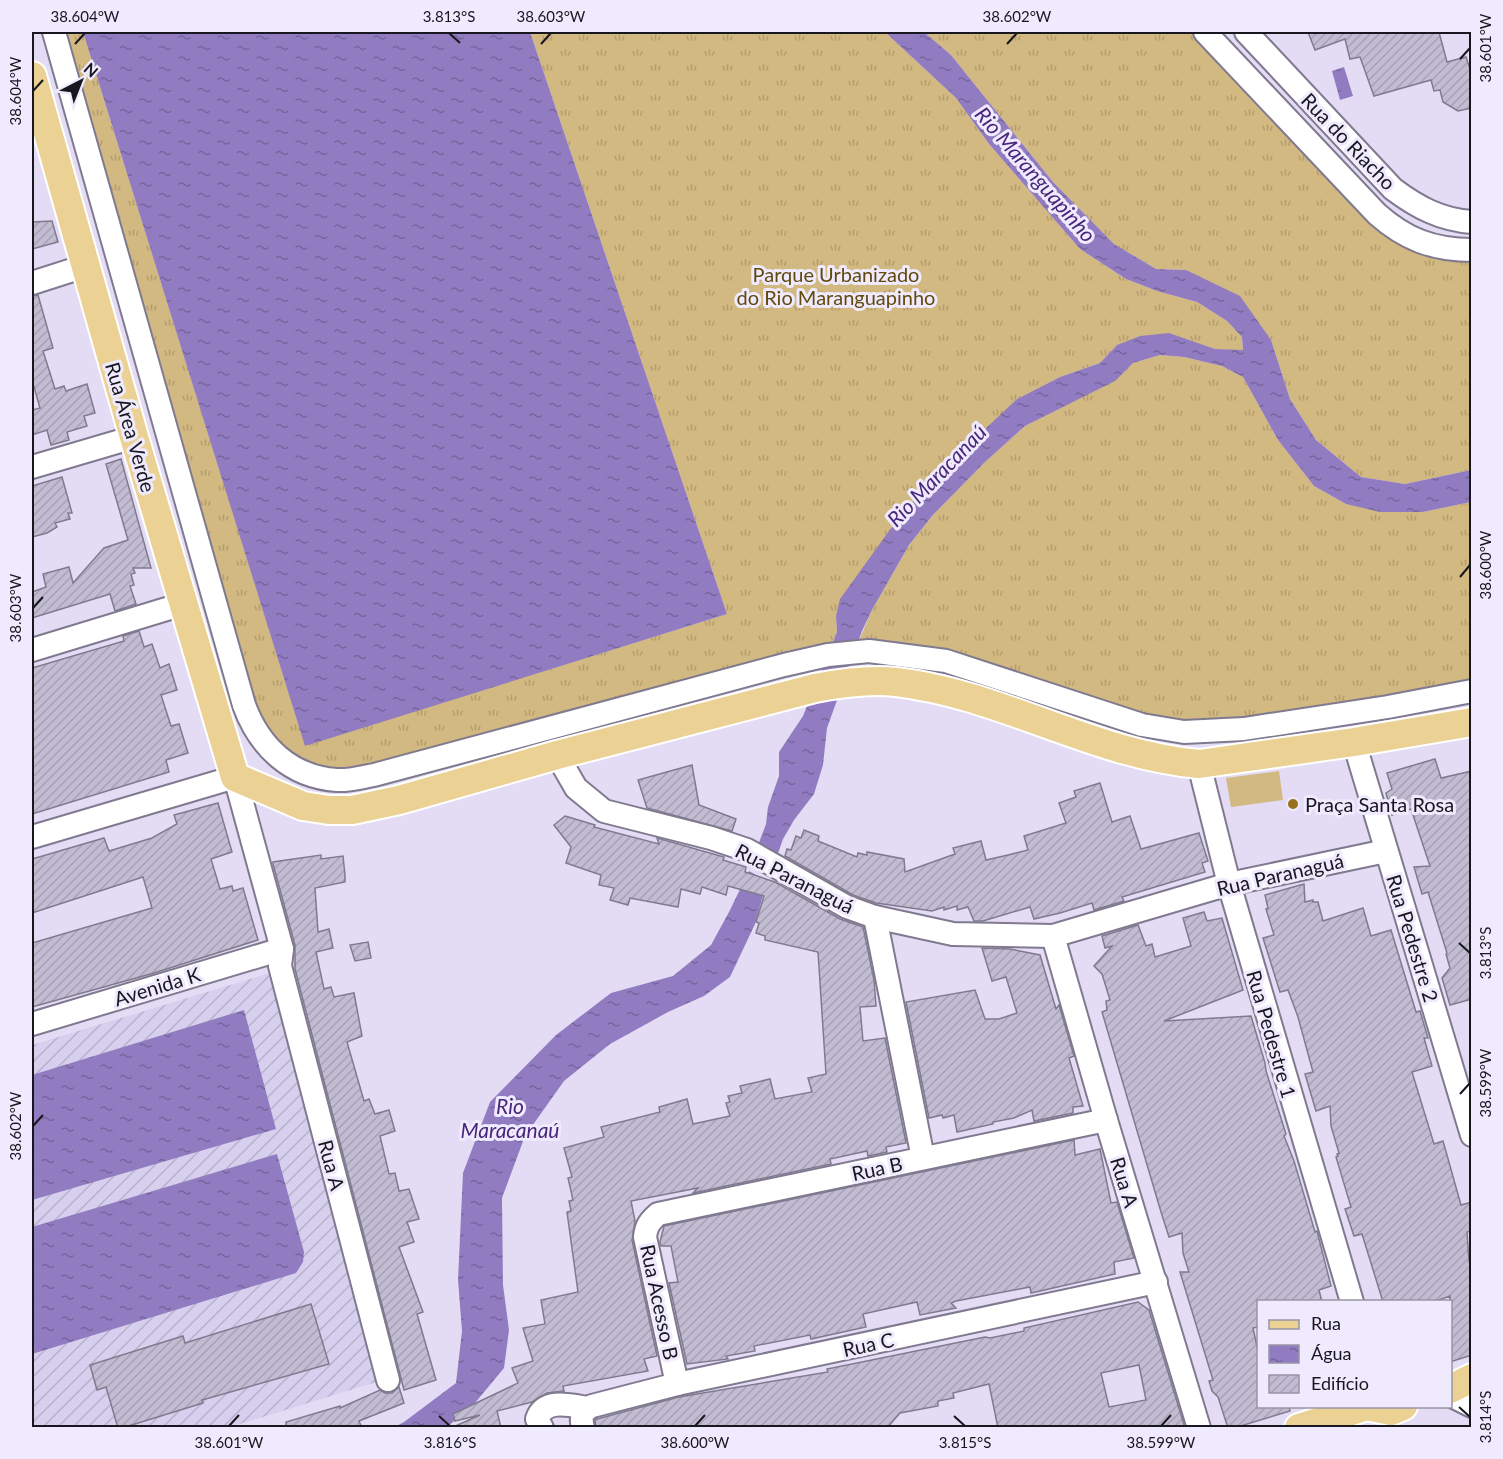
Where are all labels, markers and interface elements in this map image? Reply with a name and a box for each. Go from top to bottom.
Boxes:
text: 38.604°W [51,7,120,25]
text: 3.813°S [423,7,475,25]
text: 38.603°W [517,7,586,25]
text: 38.602°W [983,7,1052,25]
text: 38.601°W [1476,13,1494,82]
north arrow [51,51,111,111]
text: 38.604°W [6,56,24,125]
text: N [80,58,102,81]
street label: Rua do Riacho [1297,88,1401,194]
water label: Rio Maranguapinho [971,101,1102,247]
park label: Parque Urbanizado do Rio Maranguapinho [737,262,935,309]
street label: Rua Área Verde [101,359,161,495]
water label: Rio Maracanaú [881,419,991,531]
text: 38.600°W [1476,530,1494,599]
text: 38.603°W [6,573,24,642]
place label: Praça Santa Rosa [1305,792,1454,816]
marker: Praça Santa Rosa [1286,797,1300,811]
street label: Rua Paranaguá [732,838,858,918]
street label: Rua Paranaguá [1214,848,1346,900]
street label: Rua Pedestre 2 [1382,871,1444,1005]
text: 3.813°S [1476,927,1494,979]
street label: Avenida K [111,961,204,1010]
street label: Rua Pedestre 1 [1242,967,1302,1101]
text: 38.599°W [1476,1048,1494,1117]
text: 38.602°W [6,1091,24,1160]
water label: Rio Maracanaú [461,1093,559,1142]
street label: Rua A [314,1137,350,1193]
street label: Rua B [849,1151,905,1185]
street label: Rua A [1106,1154,1144,1210]
street label: Rua Acesso B [636,1242,684,1362]
legend [1257,1300,1452,1408]
text: Rua [1311,1312,1341,1334]
street label: Rua C [840,1327,896,1361]
text: Água [1311,1342,1352,1364]
text: Edifício [1311,1372,1369,1394]
text: 3.814°S [1476,1391,1494,1443]
text: 38.601°W [195,1433,264,1451]
text: 3.816°S [424,1433,476,1451]
text: 38.600°W [661,1433,730,1451]
text: 3.815°S [939,1433,991,1451]
text: 38.599°W [1127,1433,1196,1451]

